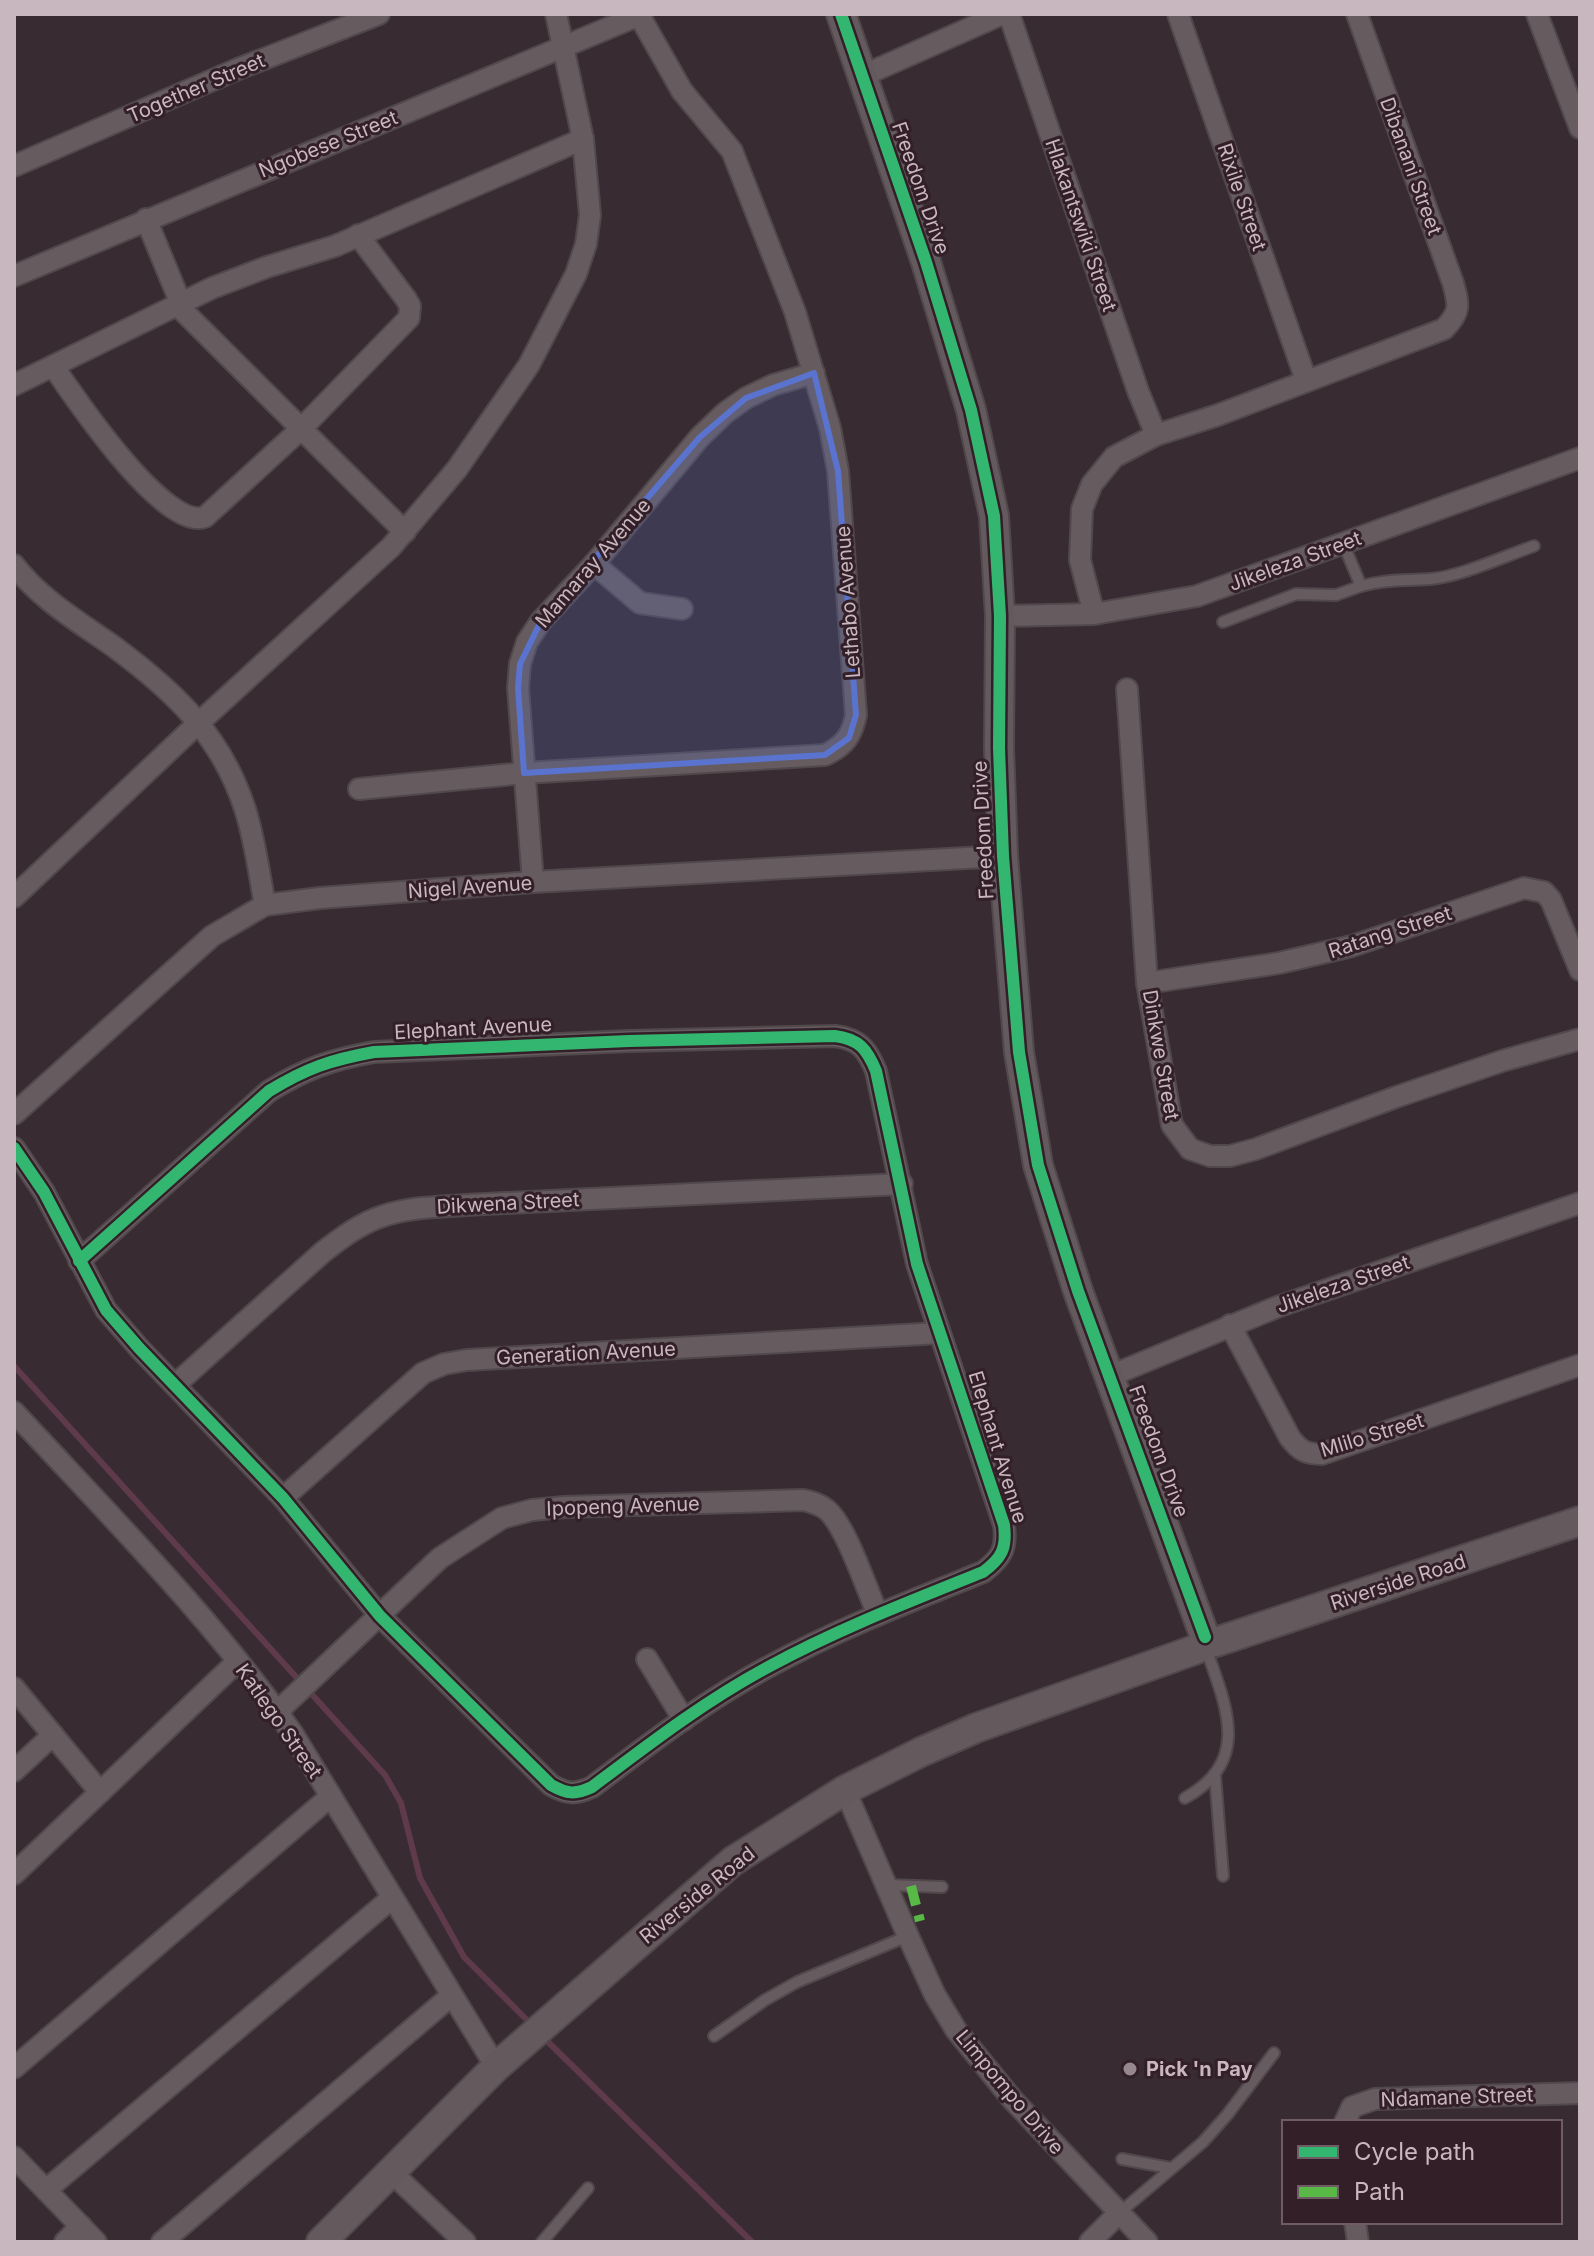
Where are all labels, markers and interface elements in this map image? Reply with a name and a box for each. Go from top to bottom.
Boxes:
street label: Together Street [124,48,269,128]
street label: Dibanani Street [1375,94,1447,239]
street label: Ngobese Street [255,105,401,183]
street label: Freedom Drive [887,118,955,258]
street label: Hlakantswiki Street [1040,136,1122,315]
street label: Rixile Street [1212,140,1272,254]
street label: Mamaray Avenue [530,493,656,633]
street label: Lethabo Avenue [831,525,865,679]
street label: Jikeleza Street [1226,526,1365,596]
street label: Freedom Drive [967,760,999,900]
street label: Nigel Avenue [407,871,533,903]
street label: Ratang Street [1325,901,1455,963]
street label: Dinkwe Street [1138,988,1184,1122]
street label: Elephant Avenue [393,1012,553,1044]
street label: Dikwena Street [436,1187,580,1219]
street label: Jikeleza Street [1273,1250,1413,1318]
street label: Generation Avenue [496,1336,676,1370]
street label: Elephant Avenue [963,1368,1033,1526]
street label: Freedom Drive [1124,1382,1194,1520]
street label: Mlilo Street [1317,1408,1427,1462]
street label: Ipopeng Avenue [546,1491,700,1521]
street label: Riverside Road [1327,1549,1469,1615]
street label: Katlego Street [231,1659,328,1783]
street label: Riverside Road [635,1841,759,1949]
street label: Limpompo Drive [951,2025,1069,2159]
place label: Pick 'n Pay [1146,2057,1252,2081]
marker: Pick 'n Pay [1121,2060,1139,2078]
street label: Ndamane Street [1380,2082,1534,2112]
legend [1282,2120,1562,2224]
text: Cycle path [1354,2137,1475,2166]
text: Path [1354,2177,1405,2206]

